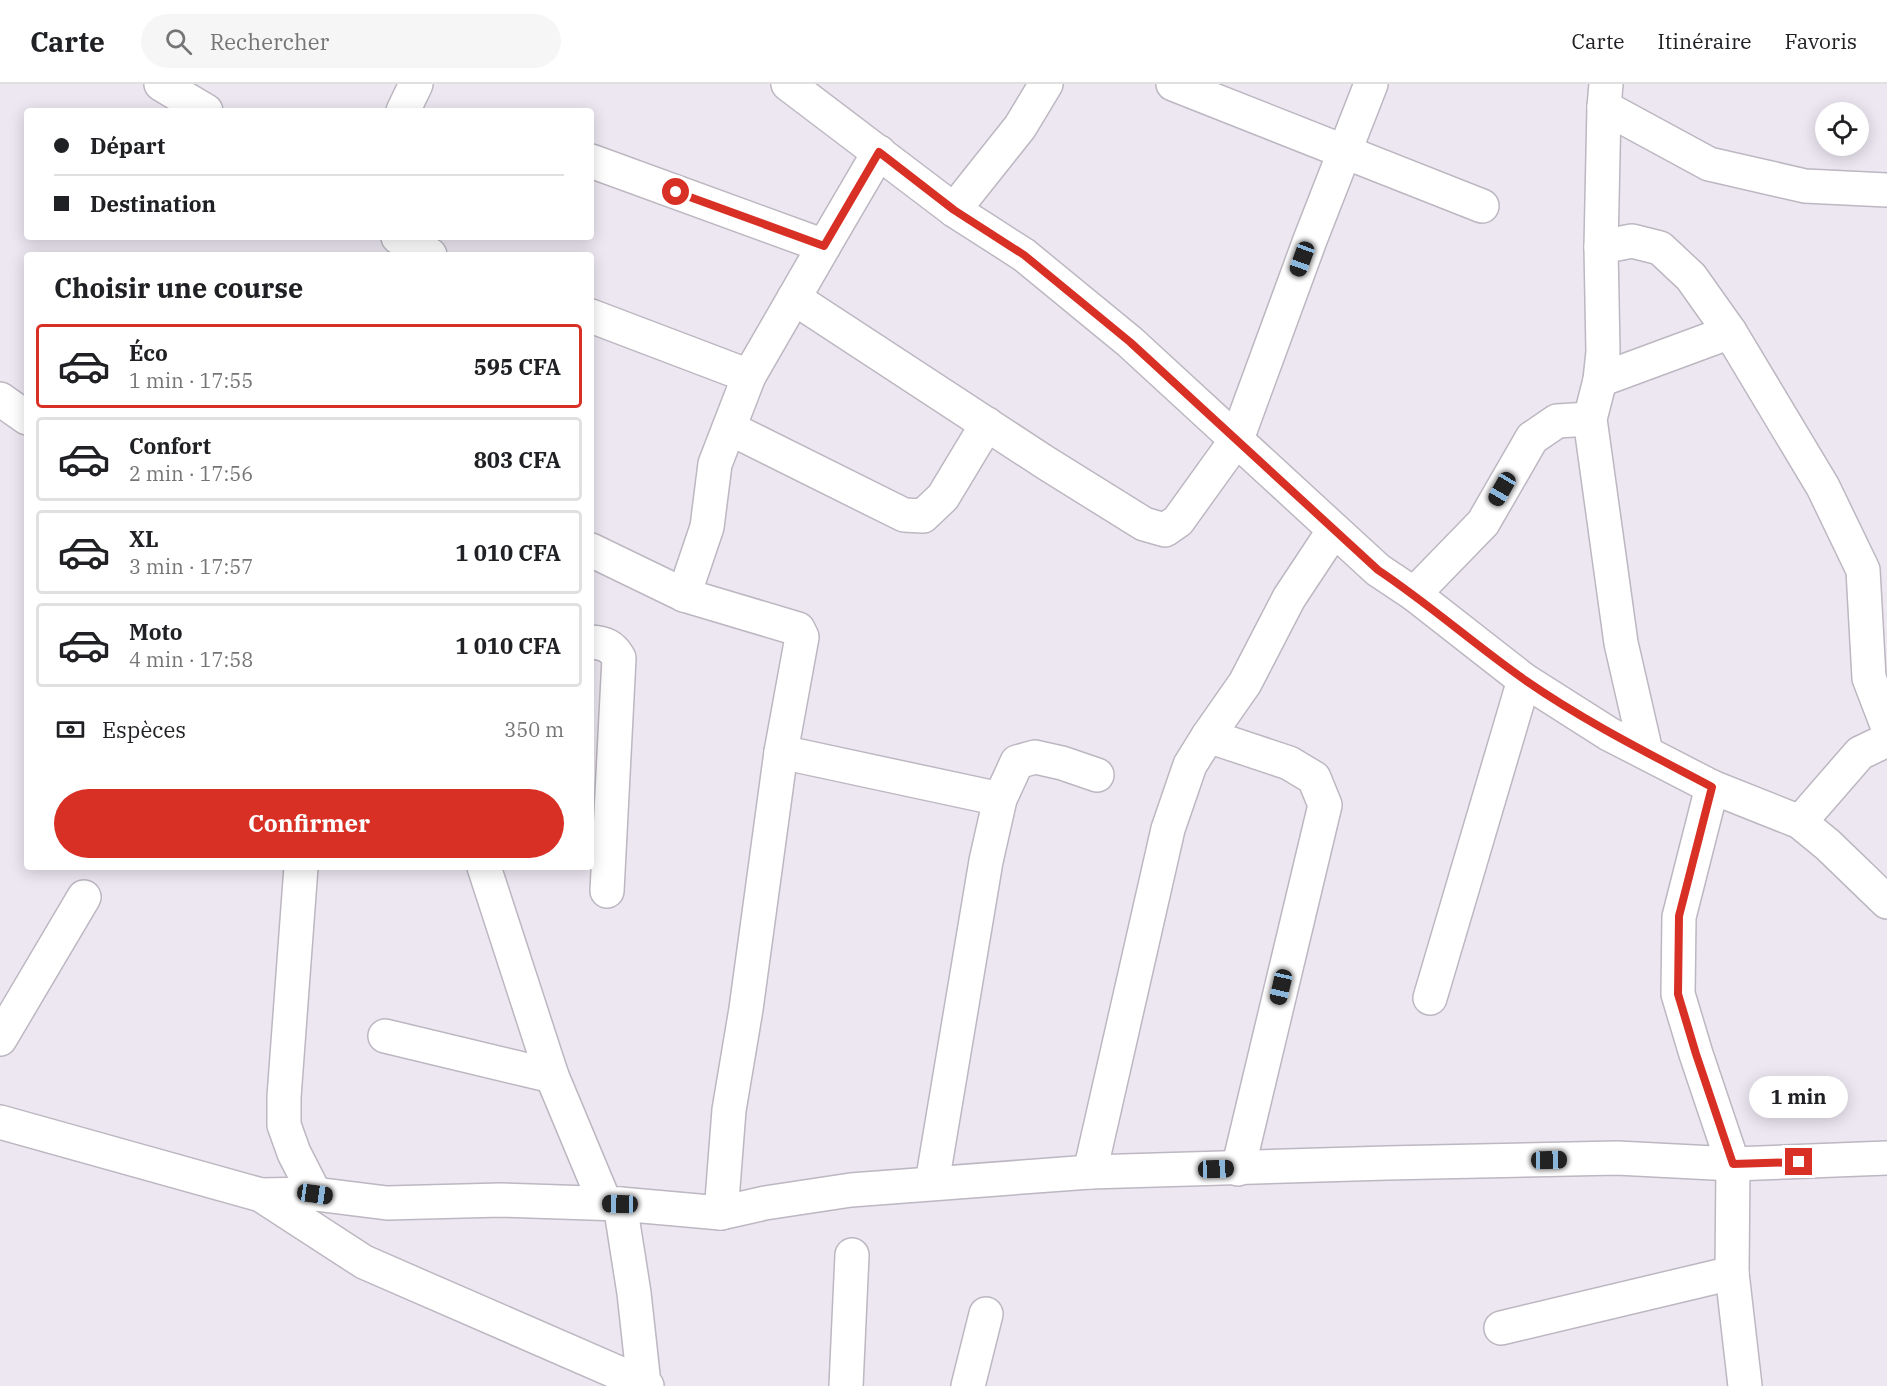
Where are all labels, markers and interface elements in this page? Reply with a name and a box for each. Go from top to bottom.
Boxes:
search box [141,14,561,68]
text: Carte [30,23,105,60]
icon: search [162,25,195,58]
text: Rechercher [210,27,329,56]
text: Carte [1571,27,1625,55]
text: Itinéraire [1658,27,1751,55]
text: Favoris [1784,27,1857,55]
map controls [1815,102,1869,156]
button: locate [1815,102,1869,156]
text: Départ [90,131,165,160]
route start [662,178,689,205]
text: Destination [90,189,216,218]
car [1287,239,1317,279]
text: Choisir une course [54,270,303,305]
text: Éco [129,338,168,367]
icon: car [57,339,111,393]
text: 595 CFA [474,352,561,381]
text: 1 min · 17:55 [129,367,253,394]
text: Confort [129,431,211,460]
icon: car [57,432,111,486]
text: 803 CFA [474,445,561,474]
text: 2 min · 17:56 [129,460,253,487]
car [1485,469,1519,509]
text: XL [129,524,159,553]
icon: car [57,525,111,579]
text: 1 010 CFA [455,538,561,567]
text: 3 min · 17:57 [129,553,253,580]
text: Moto [129,617,183,646]
icon: car [57,618,111,672]
text: 1 010 CFA [455,631,561,660]
text: 4 min · 17:58 [129,646,253,673]
icon: cash [54,713,87,746]
text: Espèces [102,715,186,744]
text: 350 m [504,716,564,743]
button: Confirmer [54,789,564,858]
car [1268,967,1294,1007]
callout: 1 min [1750,1075,1848,1117]
text: 1 min [1771,1083,1827,1110]
route end [1785,1148,1812,1175]
car [1531,1151,1567,1169]
car [1198,1159,1234,1179]
car [296,1183,334,1205]
car [602,1195,638,1213]

